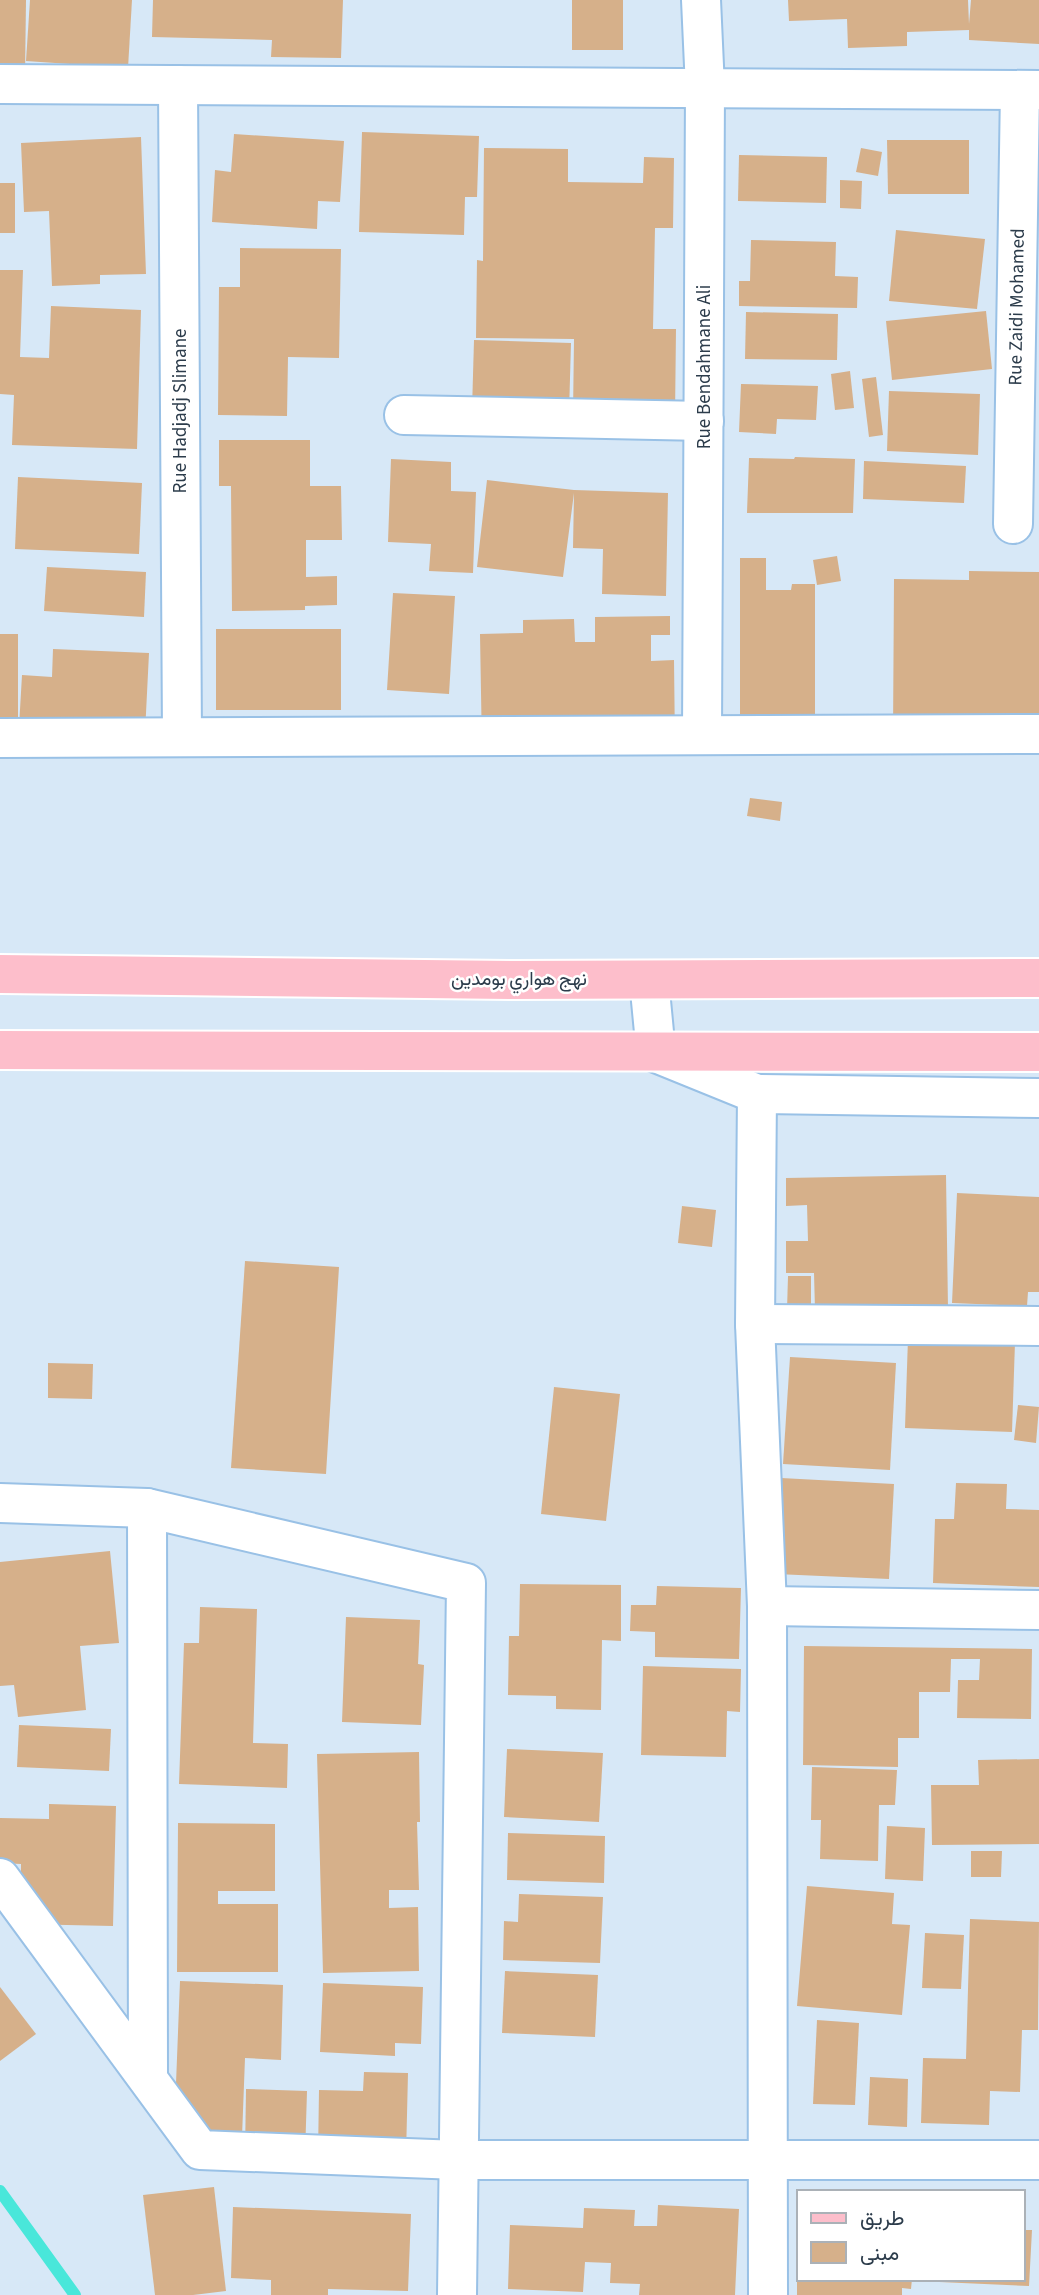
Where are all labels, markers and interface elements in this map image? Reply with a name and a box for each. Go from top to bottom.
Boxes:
street label: Rue Zaidi Mohamed [1002,228,1032,386]
street label: Rue Bendahmane Ali [691,285,718,449]
street label: Rue Hadjadj Slimane [167,329,194,494]
street label: نهج هواري بومدين [451,966,587,994]
legend [797,2190,1025,2281]
text: طريق [860,2203,905,2233]
text: مبنى [860,2238,899,2268]

